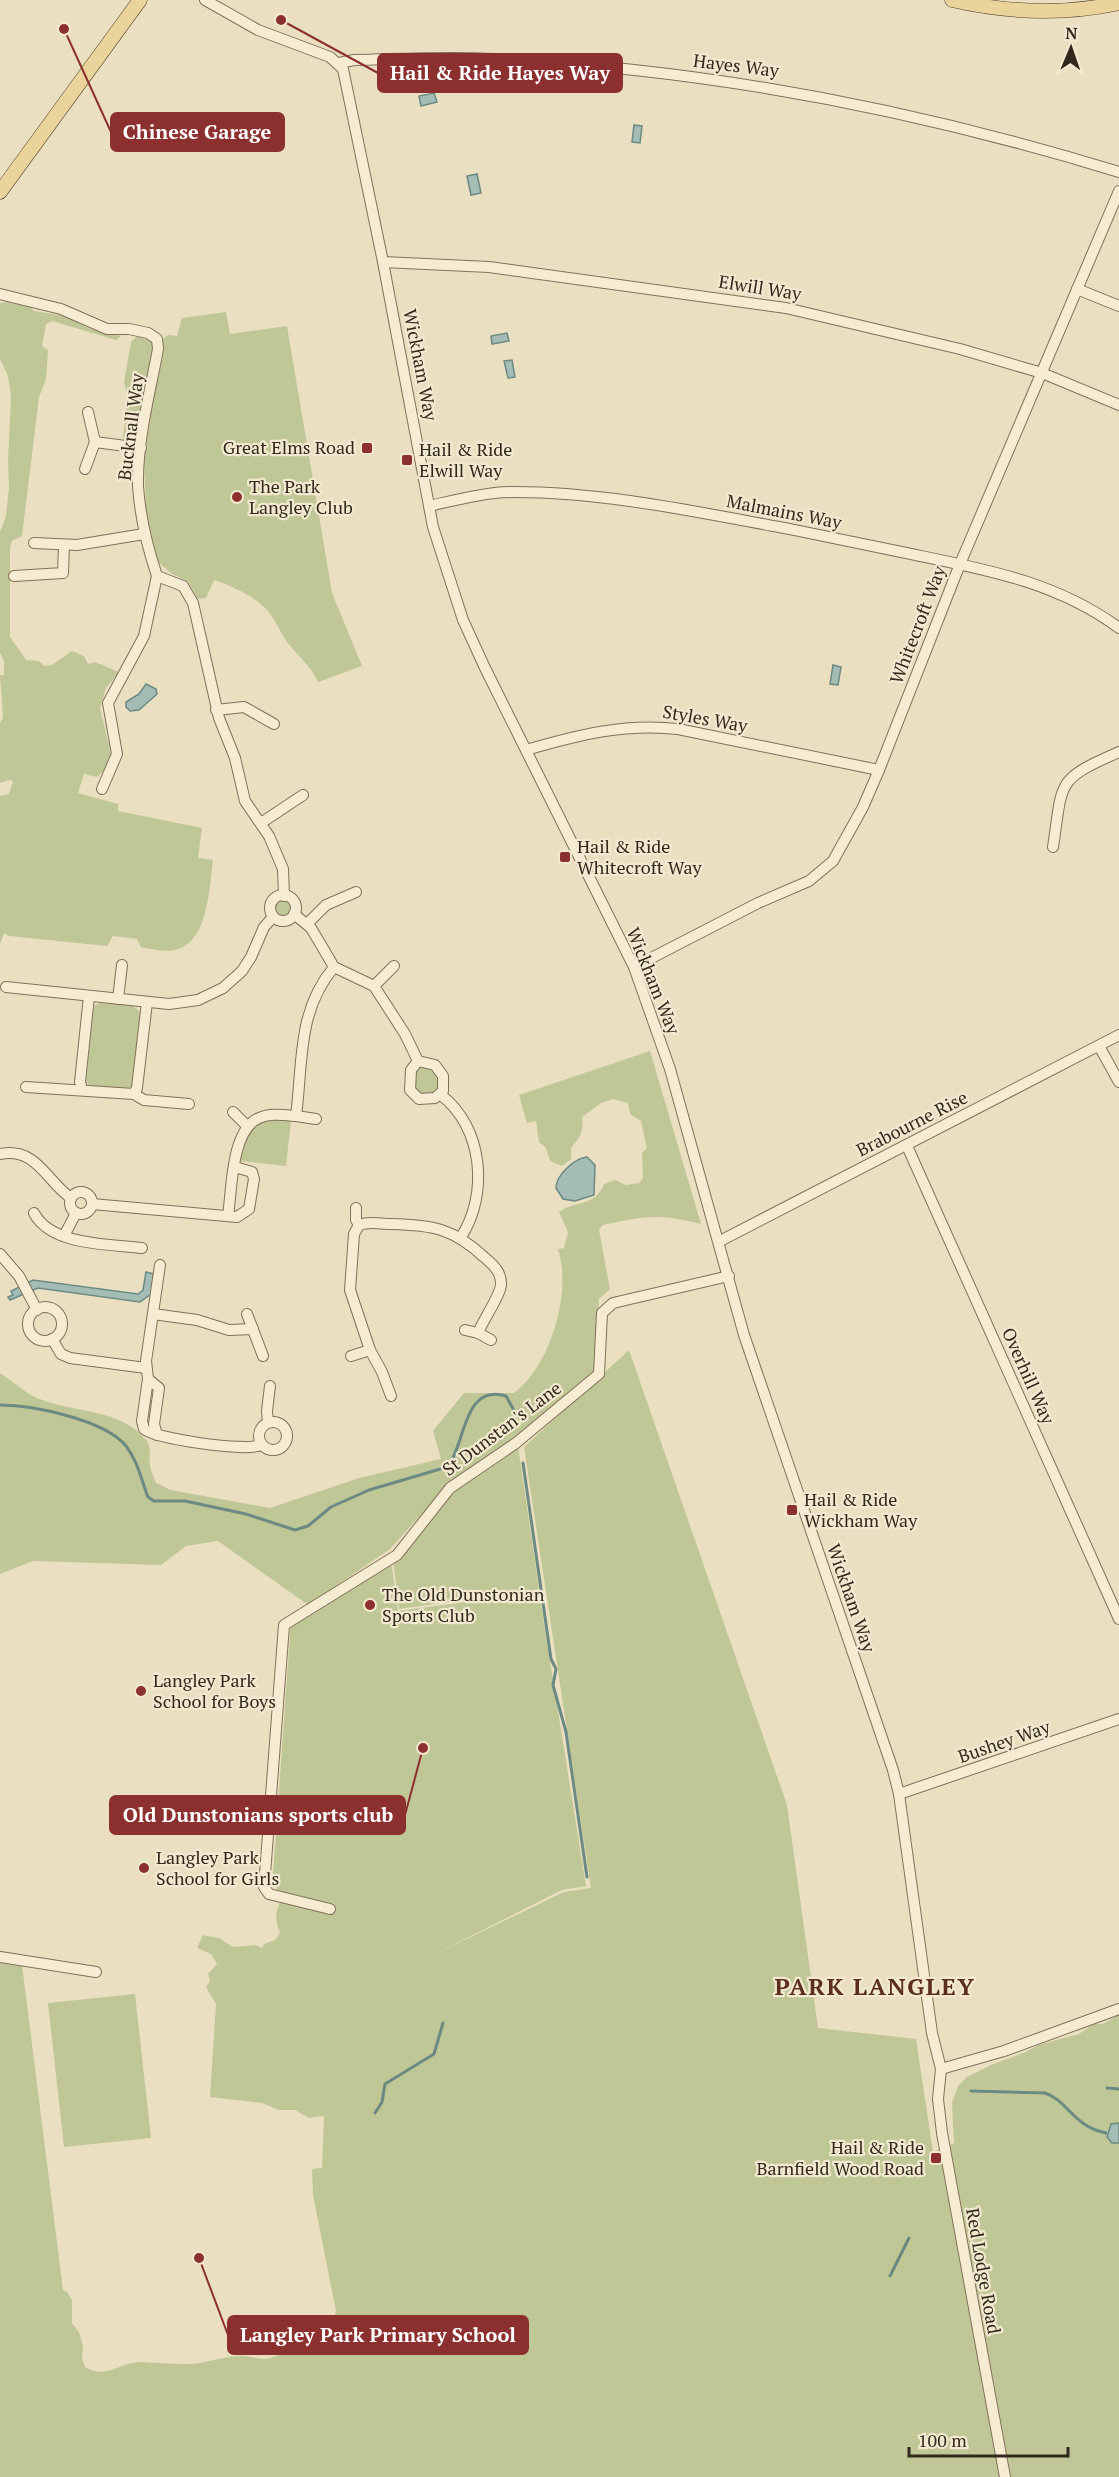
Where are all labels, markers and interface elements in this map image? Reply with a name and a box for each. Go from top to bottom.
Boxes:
north arrow [1041,18,1101,78]
text: N [1065,22,1078,44]
street label: Hayes Way [692,48,781,82]
callout: Hail & Ride Hayes Way [378,54,622,92]
text: Hail & Ride Hayes Way [390,59,611,86]
callout: Chinese Garage [111,113,284,151]
text: Chinese Garage [123,118,271,145]
street label: Elwill Way [717,269,804,306]
street label: Wickham Way [398,307,444,424]
street label: Bucknall Way [112,371,149,482]
place label: Great Elms Road [223,435,355,459]
place label: Hail & Ride Elwill Way [419,437,512,482]
marker: Great Elms Road [360,441,374,455]
marker: Hail & Ride Elwill Way [400,453,414,467]
place label: The Park Langley Club [249,474,353,519]
street label: Malmains Way [725,488,845,534]
marker: The Park Langley Club [230,490,244,504]
street label: Whitecroft Way [884,561,951,687]
street label: Styles Way [661,699,750,737]
place label: Hail & Ride Whitecroft Way [577,834,703,879]
marker: Hail & Ride Whitecroft Way [558,850,572,864]
street label: Wickham Way [622,924,687,1038]
street label: Brabourne Rise [852,1085,971,1161]
street label: Overhill Way [997,1324,1061,1428]
street label: St Dunstan's Lane [437,1376,566,1481]
place label: Hail & Ride Wickham Way [804,1487,918,1532]
marker: Hail & Ride Wickham Way [785,1503,799,1517]
street label: Wickham Way [822,1540,882,1656]
place label: The Old Dunstonian Sports Club [382,1582,545,1627]
marker: The Old Dunstonian Sports Club [363,1598,377,1612]
place label: Langley Park School for Boys [153,1668,276,1713]
marker: Langley Park School for Boys [134,1684,148,1698]
street label: Bushey Way [954,1714,1054,1768]
callout: Old Dunstonians sports club [110,1796,405,1834]
text: Old Dunstonians sports club [123,1801,394,1828]
place label: Langley Park School for Girls [156,1845,279,1890]
marker: Langley Park School for Girls [137,1861,151,1875]
district label: PARK LANGLEY [775,1970,975,2002]
place label: Hail & Ride Barnfield Wood Road [757,2135,924,2180]
marker: Hail & Ride Barnfield Wood Road [929,2151,943,2165]
street label: Red Lodge Road [961,2206,1007,2336]
callout: Langley Park Primary School [228,2316,528,2354]
text: Langley Park Primary School [240,2321,516,2348]
scale bar [909,2420,1068,2458]
text: 100 m [918,2428,967,2452]

